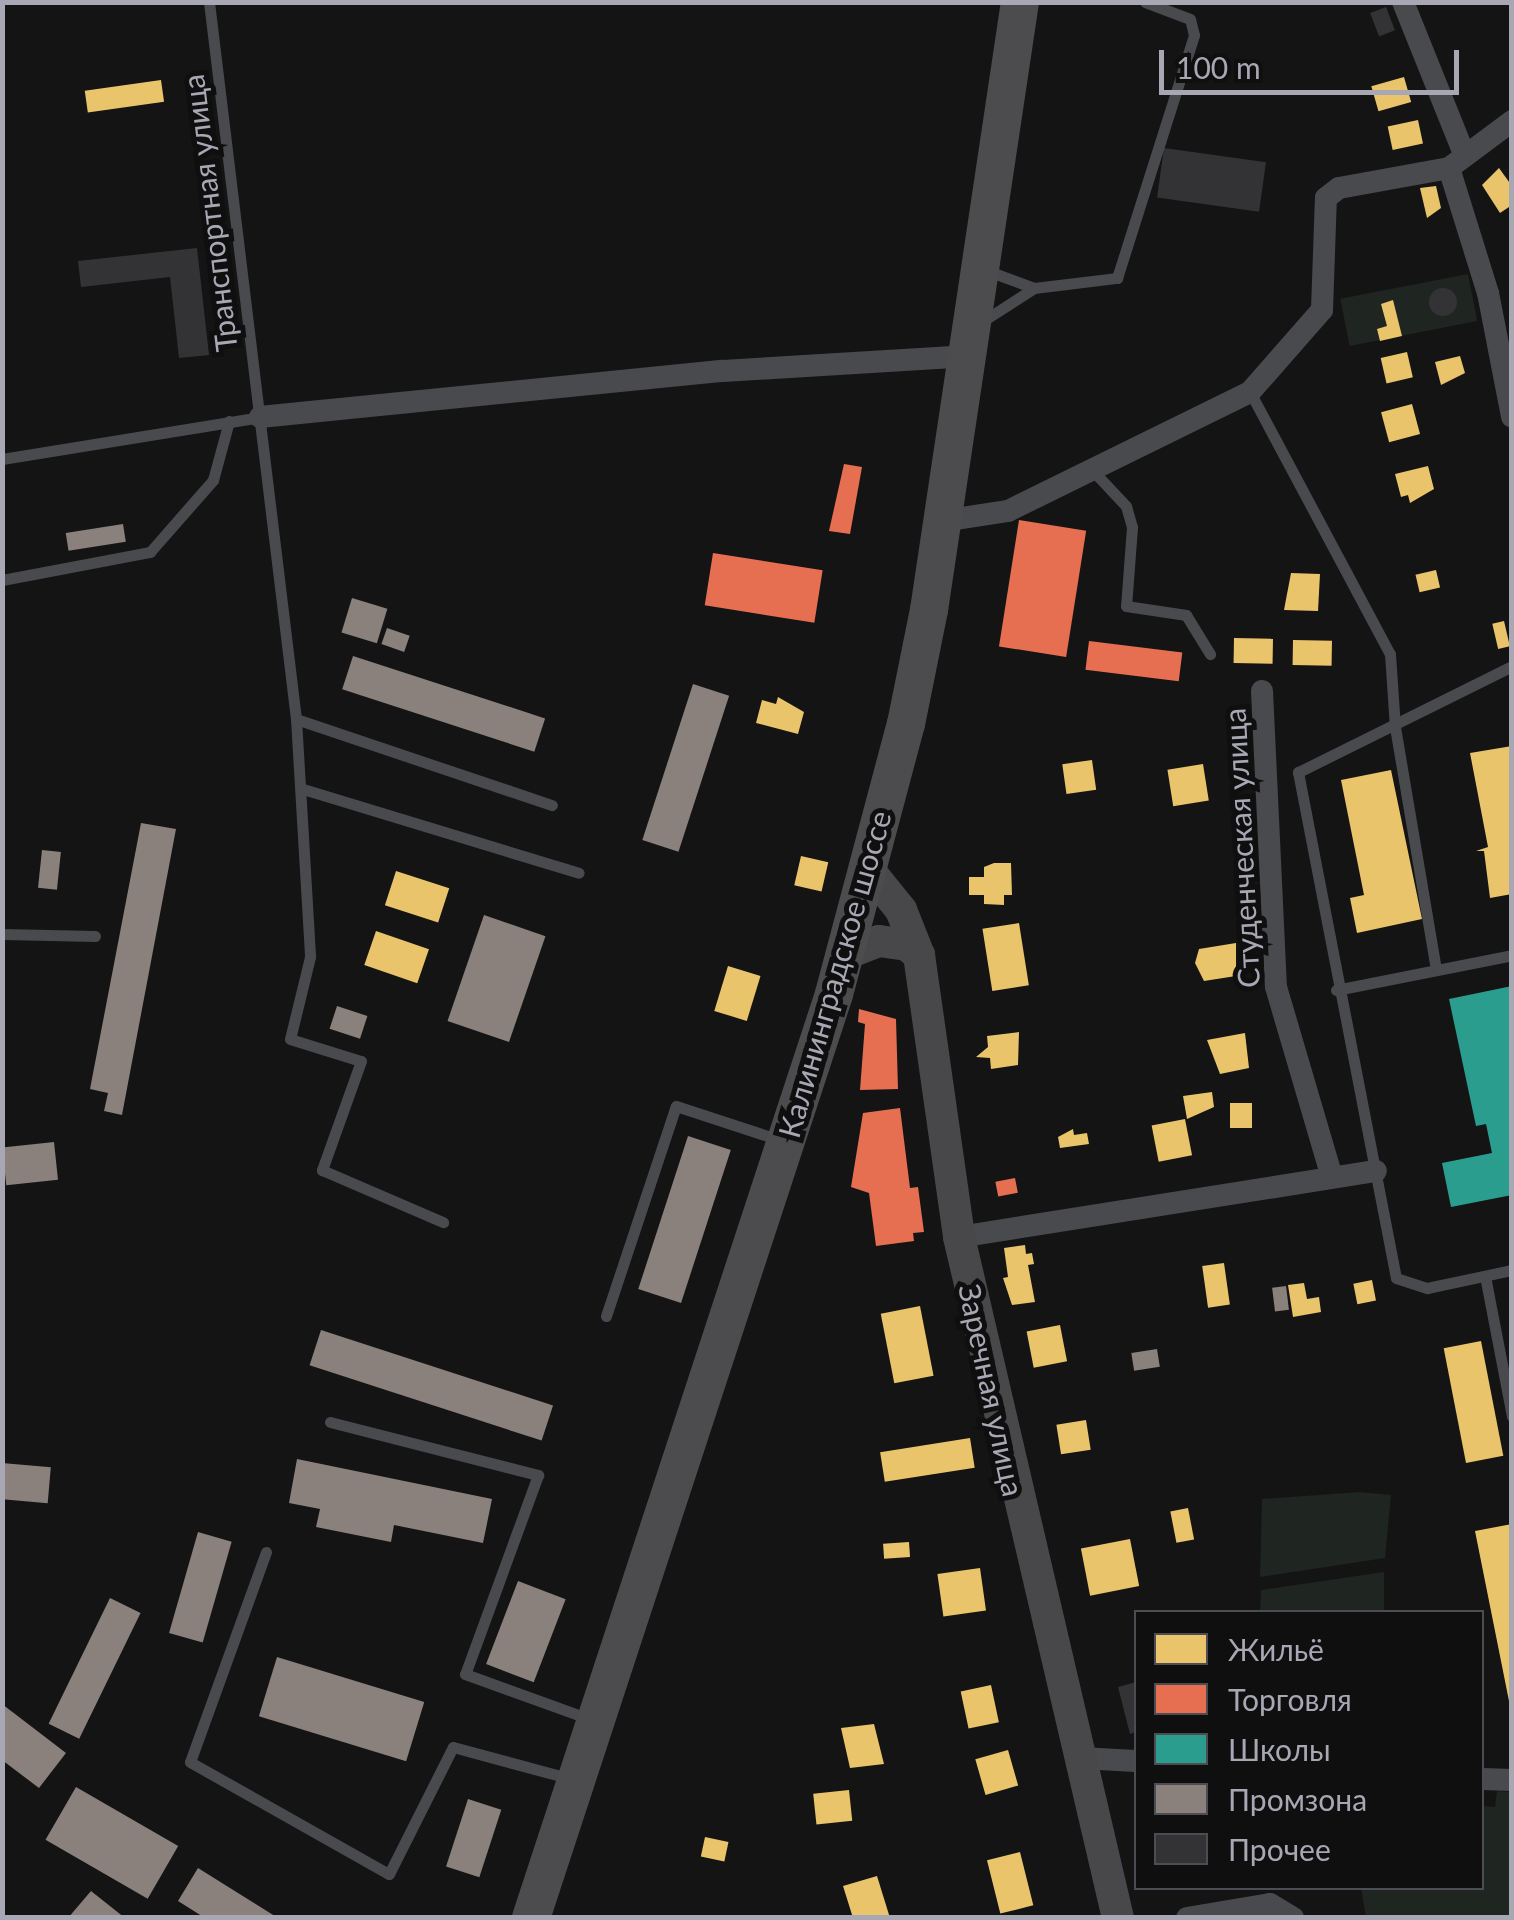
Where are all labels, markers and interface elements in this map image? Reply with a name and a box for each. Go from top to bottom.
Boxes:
scale bar [1164,30,1464,92]
text: 100 m [1176,49,1261,85]
street label: Транспортная улица [174,72,244,354]
street label: Студенческая улица [1216,707,1266,989]
street label: Калининградское шоссе [770,806,898,1142]
street label: Заречная улица [952,1281,1032,1499]
legend [1134,1610,1484,1890]
text: Жильё [1228,1631,1324,1667]
text: Торговля [1228,1681,1352,1717]
text: Школы [1228,1731,1331,1767]
text: Промзона [1228,1781,1367,1817]
text: Прочее [1228,1831,1331,1867]

